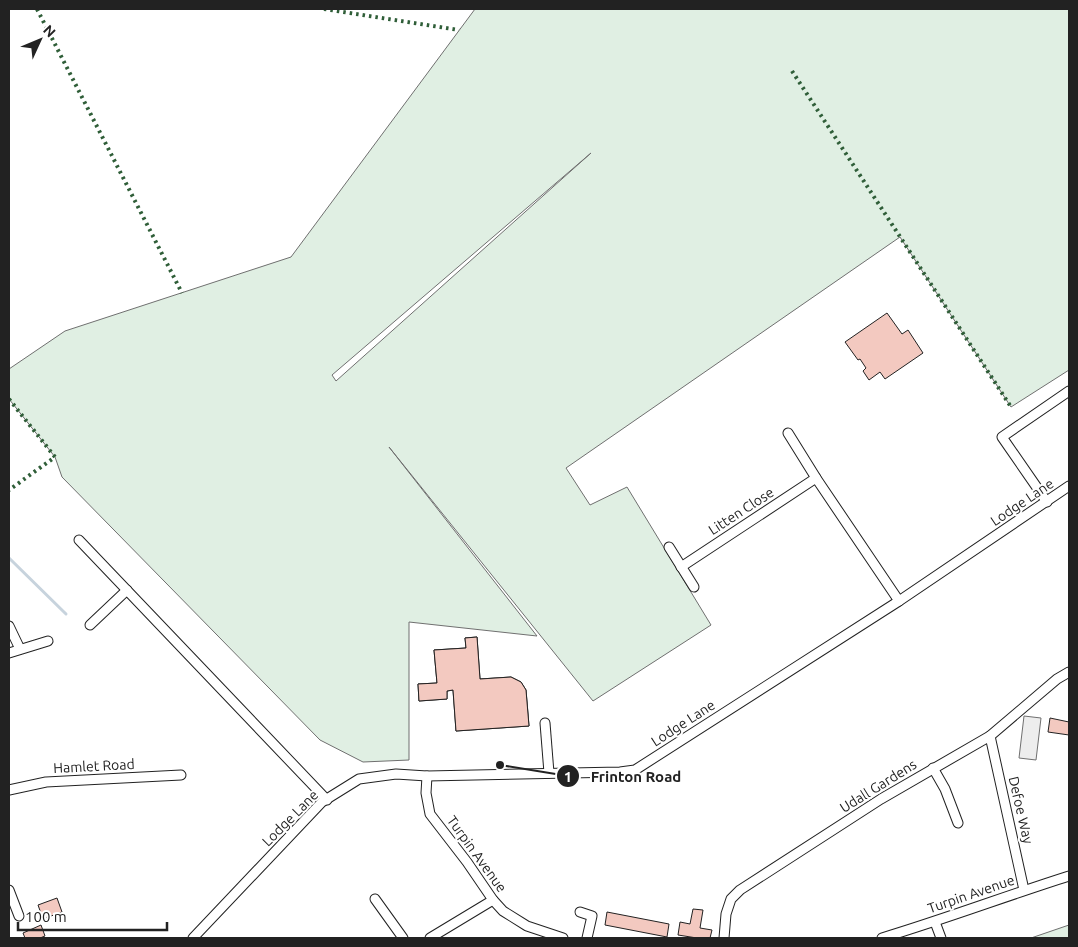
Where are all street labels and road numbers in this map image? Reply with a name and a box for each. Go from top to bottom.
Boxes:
street label: Lodge Lane [987,475,1057,529]
street label: Litten Close [705,484,777,538]
street label: Lodge Lane [648,697,718,749]
street label: Hamlet Road [53,756,135,776]
street label: Udall Gardens [837,756,919,816]
street label: Defoe Way [1005,775,1037,845]
street label: Lodge Lane [259,787,321,849]
street label: Turpin Avenue [444,813,510,895]
street label: Turpin Avenue [926,872,1016,916]

